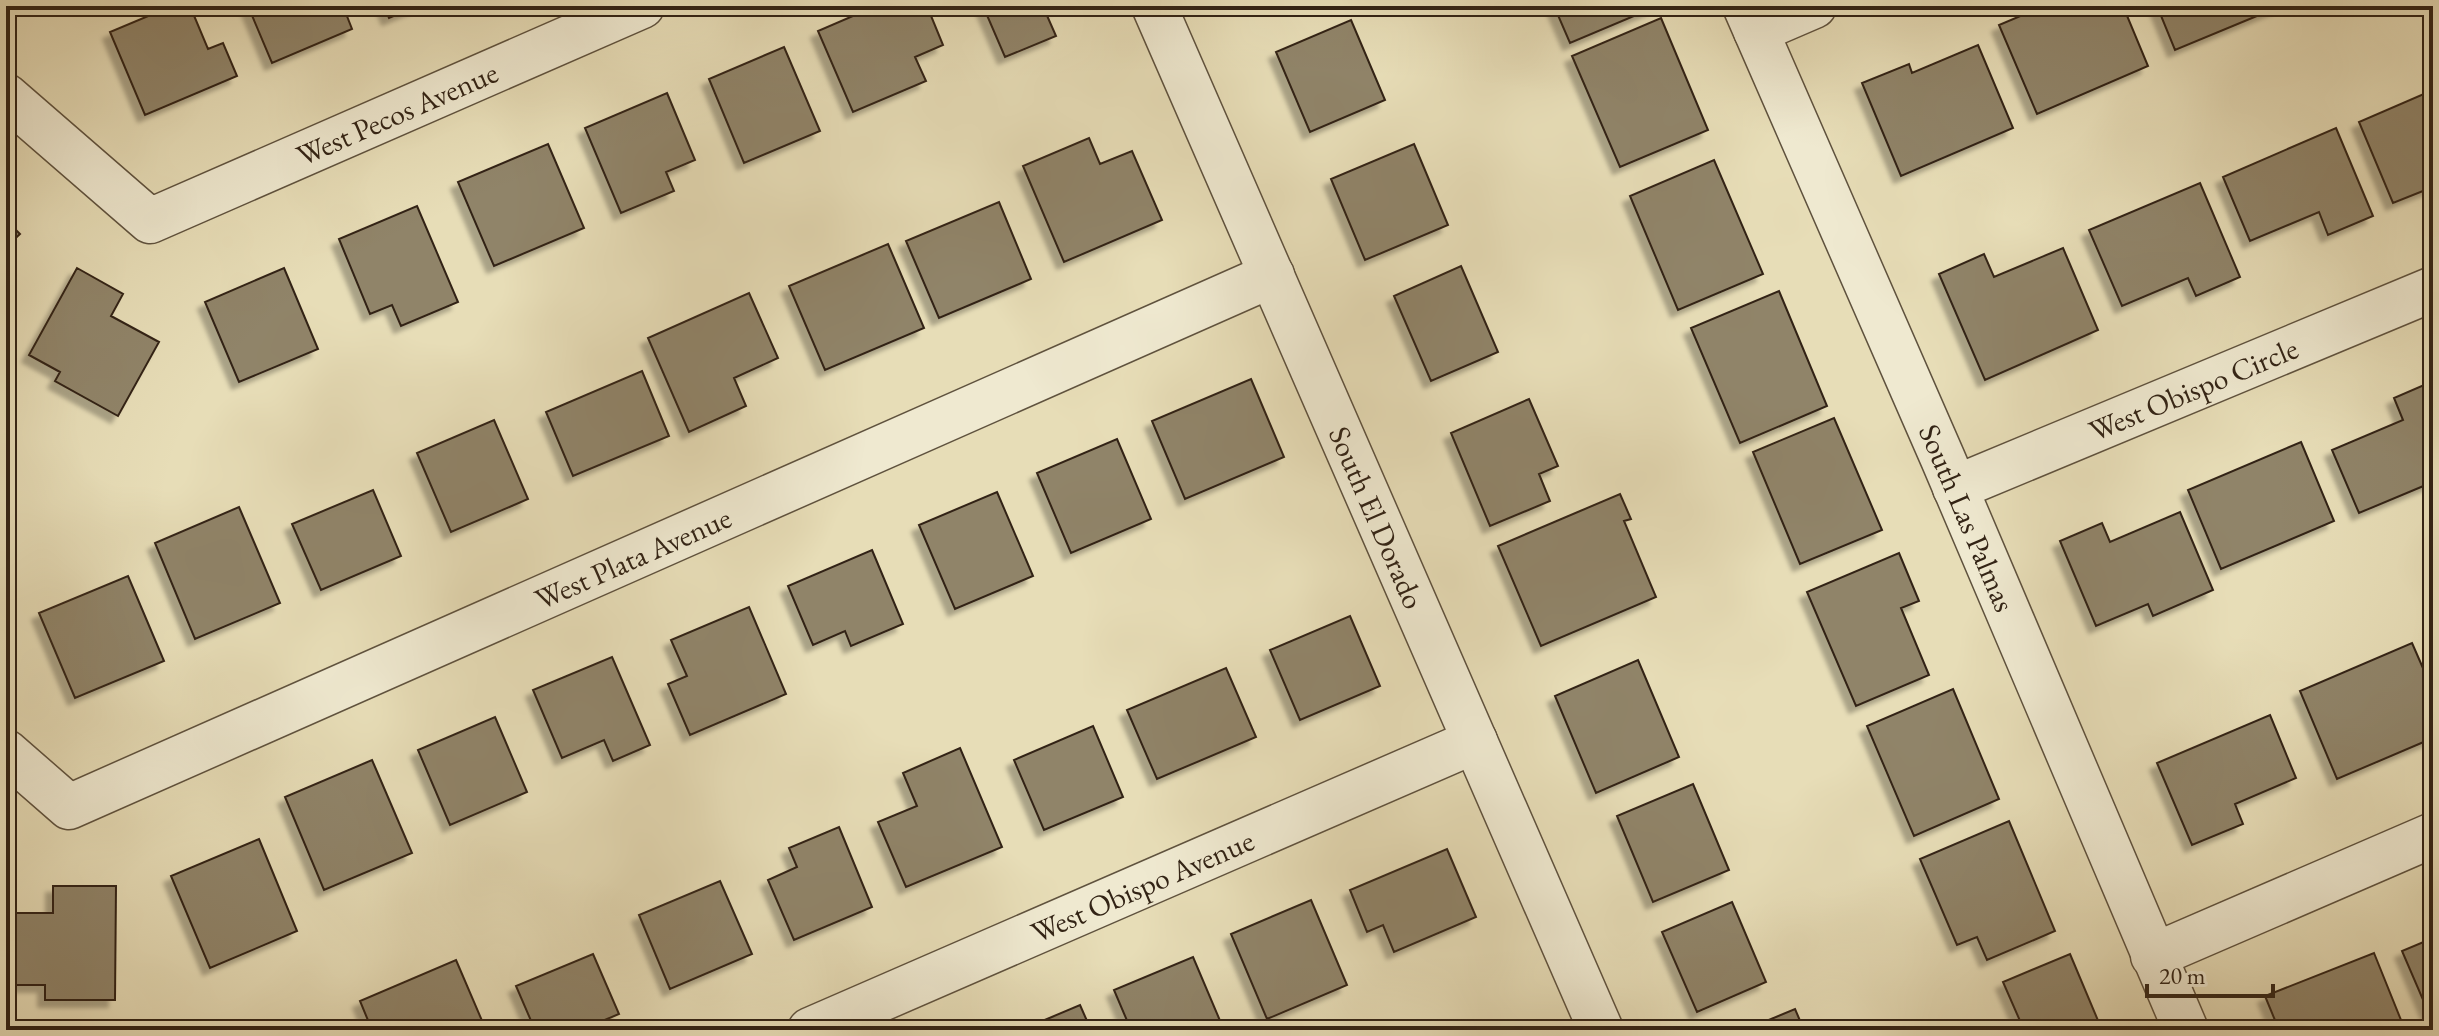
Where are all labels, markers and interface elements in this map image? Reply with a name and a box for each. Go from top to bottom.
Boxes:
street label: West Pecos Avenue [290,52,504,174]
street label: West Obispo Circle [2083,328,2304,450]
street label: South Las Palmas [1911,418,2025,617]
street label: South El Dorado [1320,420,1434,615]
street label: West Plata Avenue [529,497,737,618]
street label: West Obispo Avenue [1025,820,1260,951]
scale bar [2147,948,2273,998]
text: 20 m [2159,960,2206,991]

